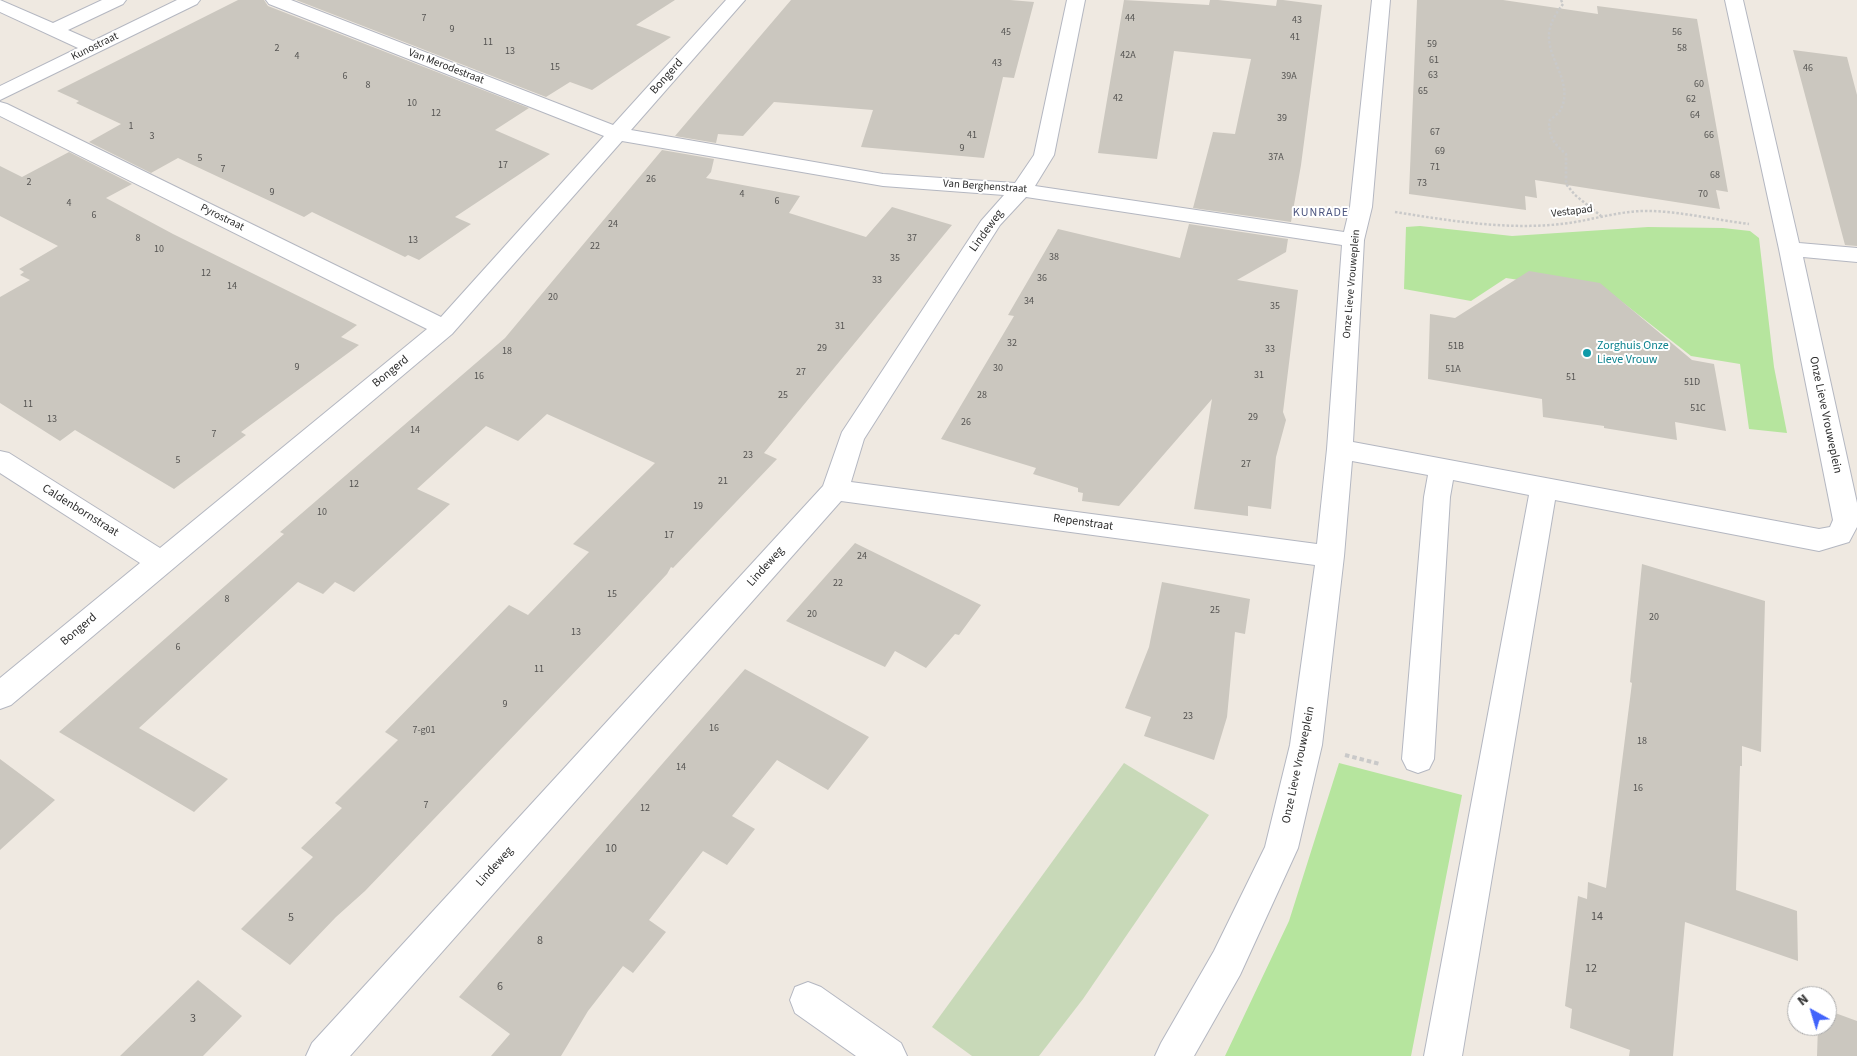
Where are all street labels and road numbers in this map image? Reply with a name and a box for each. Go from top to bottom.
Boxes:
street label: Kunostraat [69,30,121,64]
street label: Van Merodestraat [406,46,486,88]
street label: Bongerd [647,56,687,98]
street label: Van Berghenstraat [943,177,1027,197]
street label: Pyrostraat [198,202,246,234]
street label: Vestapad [1550,203,1594,221]
street label: Lindeweg [967,207,1007,255]
street label: Onze Lieve Vrouweplein [1341,229,1363,339]
street label: Bongerd [370,353,412,391]
street label: Onze Lieve Vrouweplein [1806,355,1844,475]
street label: Caldenbornstraat [39,482,121,540]
street label: Repenstraat [1052,512,1114,534]
street label: Lindeweg [744,544,788,590]
street label: Bongerd [58,611,100,649]
street label: Onze Lieve Vrouweplein [1280,705,1318,825]
street label: Lindeweg [473,844,517,890]

